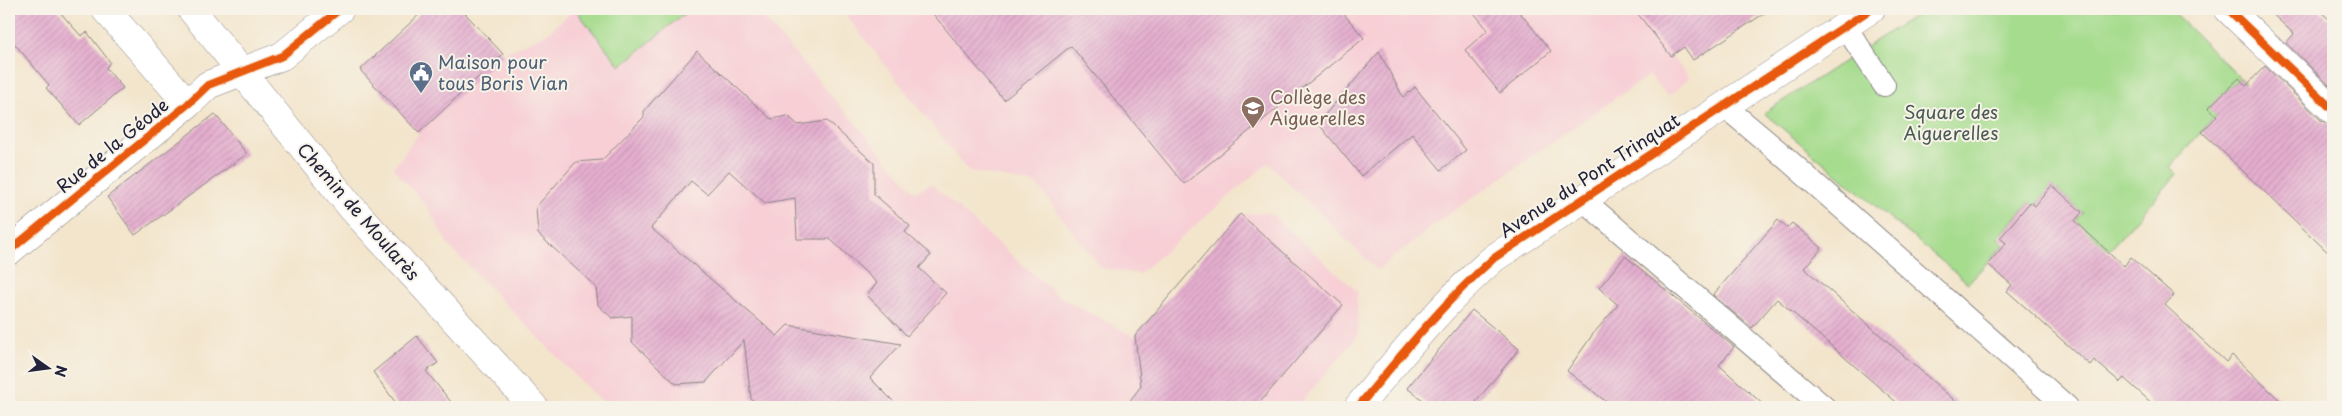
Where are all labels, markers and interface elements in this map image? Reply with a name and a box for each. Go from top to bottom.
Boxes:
place label: Maison pour tous Boris Vian [438,48,568,96]
public building icon: Maison pour tous Boris Vian [408,60,434,94]
place label: Collège des Aiguerelles [1270,83,1366,131]
street label: Rue de la Géode [50,91,174,199]
school or university icon: Collège des Aiguerelles [1240,95,1266,129]
park label: Square des Aiguerelles [1903,98,1999,146]
street label: Avenue du Pont Trinquat [1493,106,1685,243]
street label: Chemin de Moularès [292,136,427,286]
north arrow [22,344,72,394]
text: N [50,363,73,379]

